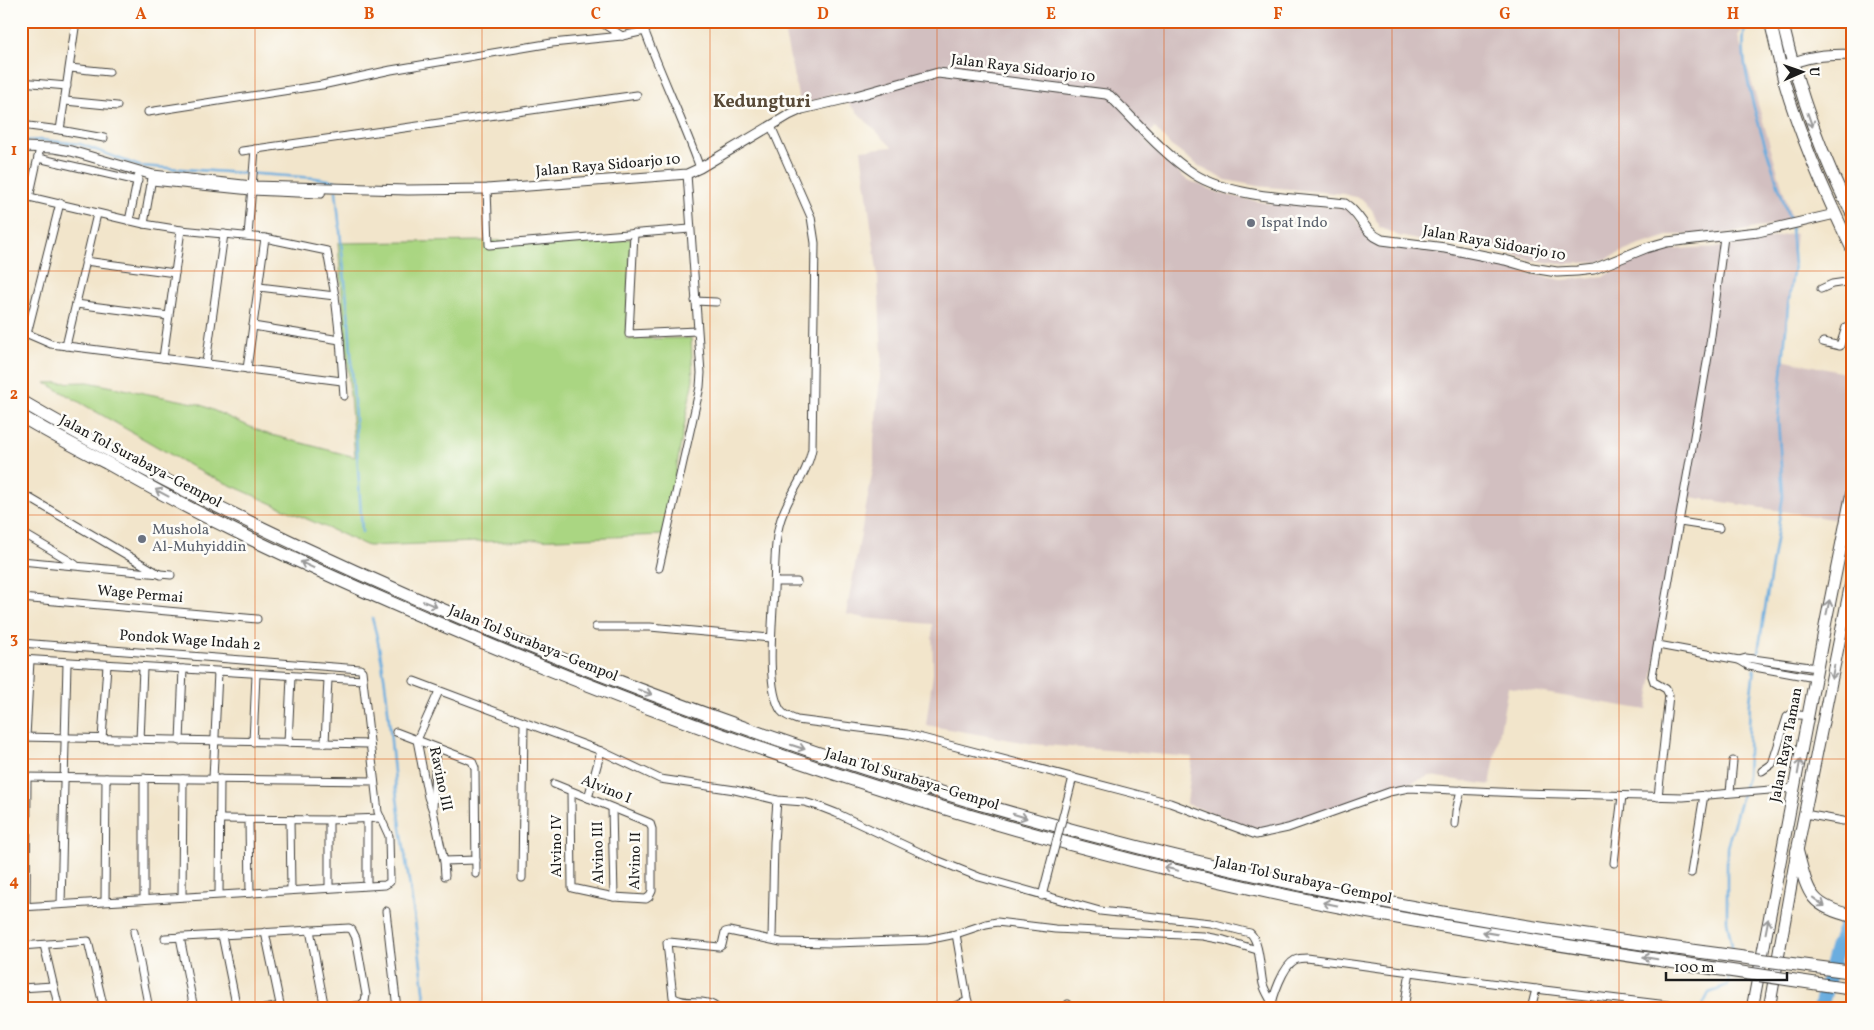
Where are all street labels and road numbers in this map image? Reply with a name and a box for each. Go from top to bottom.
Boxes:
street label: Jalan Raya Sidoarjo 10 [950,50,1096,88]
street label: Jalan Raya Sidoarjo 10 [535,149,681,183]
street label: Jalan Raya Sidoarjo 10 [1421,221,1567,267]
street label: Jalan Tol Surabaya–Gempol [55,410,225,514]
street label: Wage Permai [96,581,184,609]
street label: Jalan Tol Surabaya–Gempol [445,600,621,688]
street label: Pondok Wage Indah 2 [119,626,261,656]
street label: Jalan Raya Taman [1766,686,1808,804]
street label: Jalan Tol Surabaya–Gempol [822,743,1002,817]
street label: Ravino III [423,745,457,813]
street label: Alvino I [578,770,634,810]
street label: Alvino IV [547,814,568,878]
street label: Alvino III [588,821,610,885]
street label: Alvino II [625,832,647,890]
street label: Jalan Tol Surabaya–Gempol [1212,852,1394,910]

